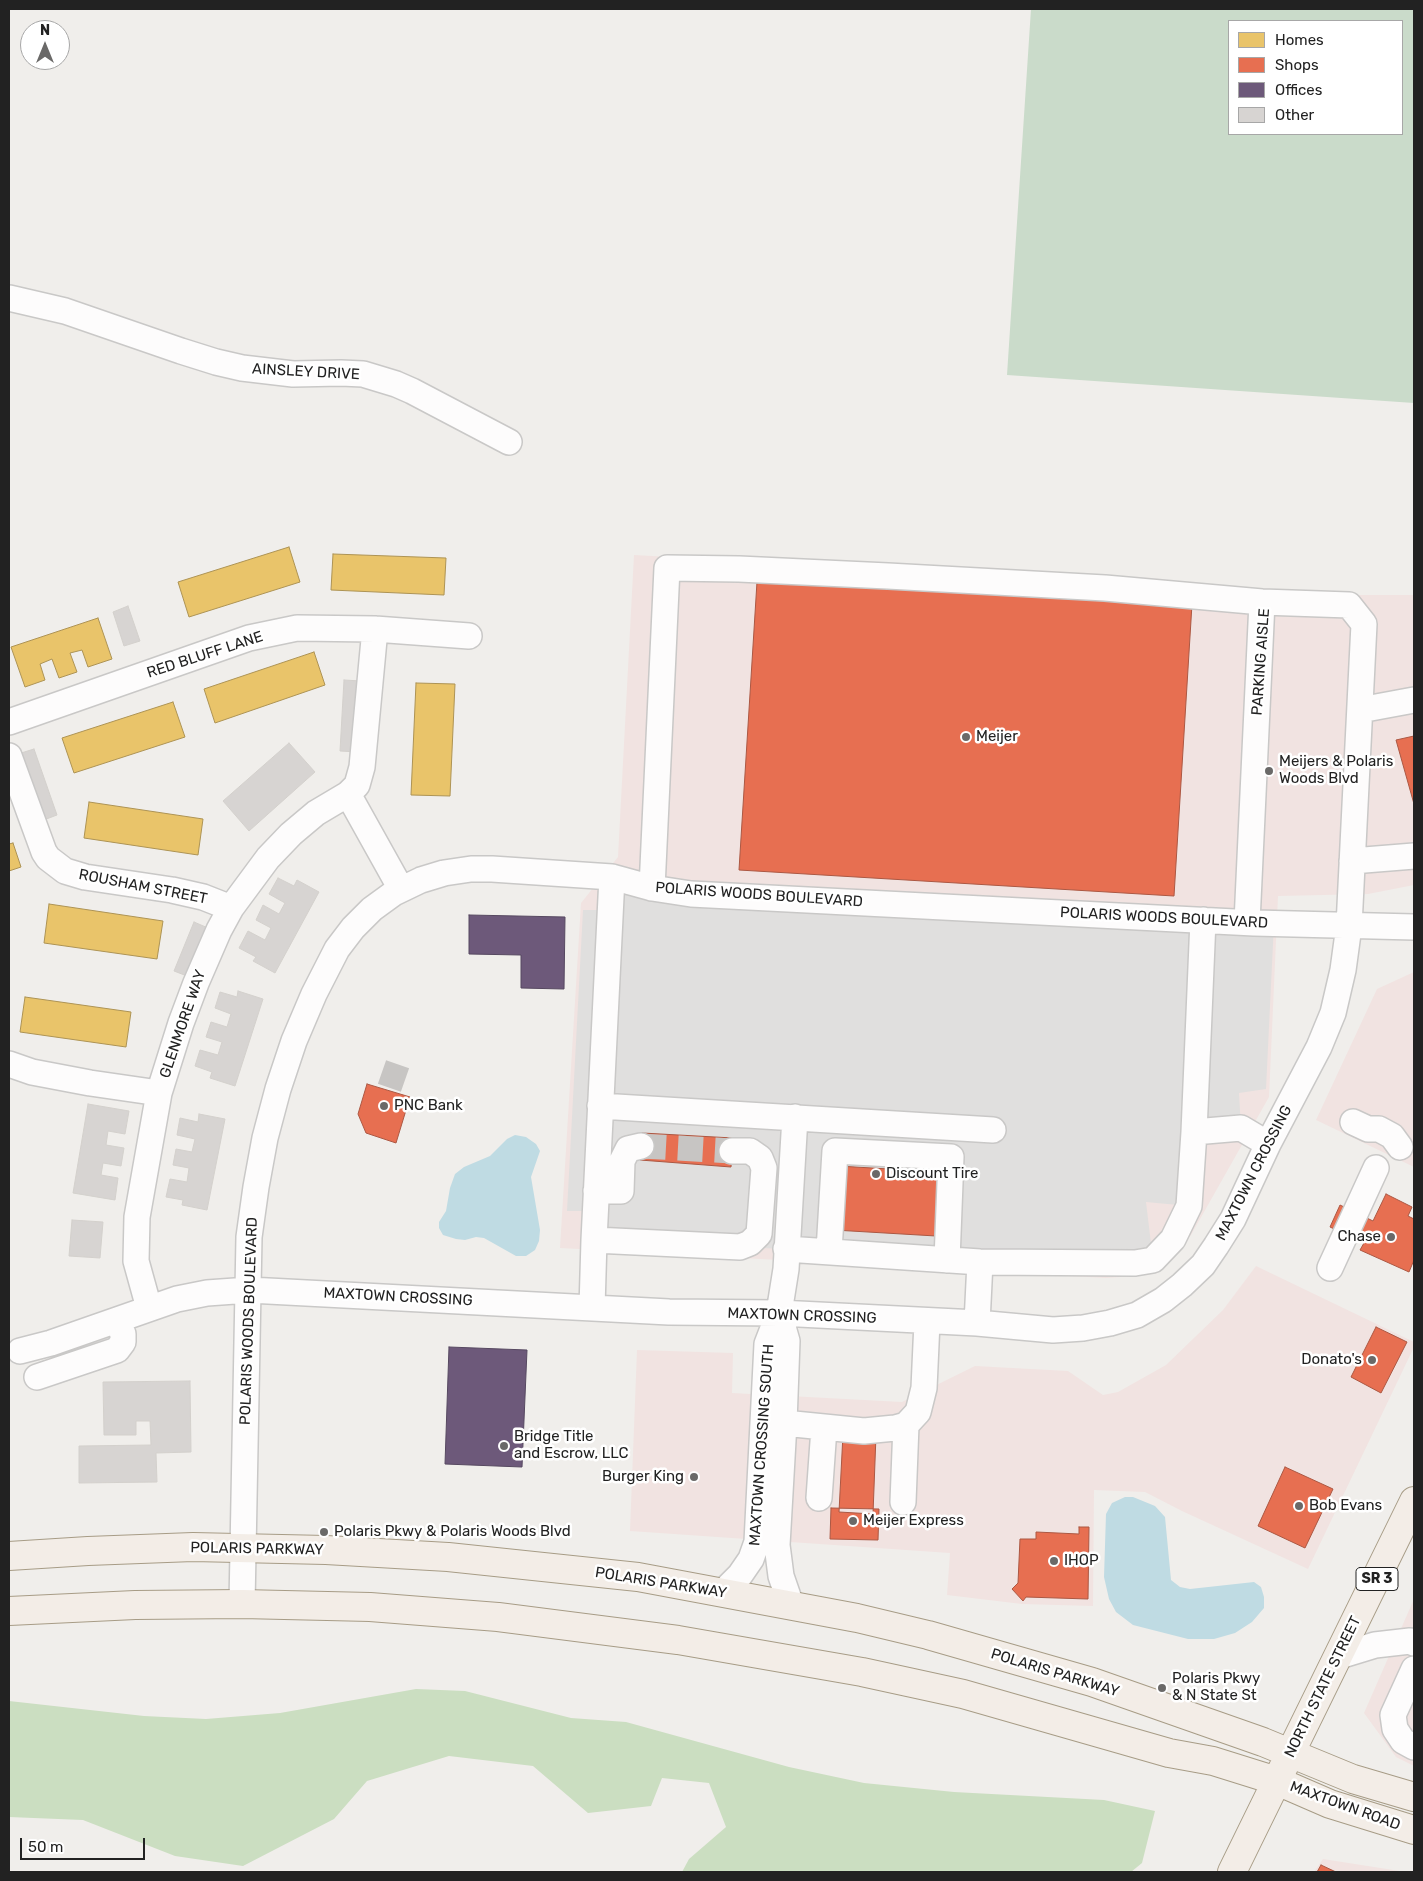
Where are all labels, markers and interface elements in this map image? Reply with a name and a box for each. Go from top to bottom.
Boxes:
north arrow [20,20,70,70]
legend [1228,20,1403,135]
text: N [40,22,50,39]
text: Homes [1275,31,1324,49]
text: Shops [1275,56,1319,74]
text: Offices [1275,81,1322,99]
text: Other [1275,106,1314,124]
street label: AINSLEY DRIVE [252,360,360,384]
street label: PARKING AISLE [1248,608,1274,716]
street label: RED BLUFF LANE [145,628,265,682]
place label: Meijer [976,728,1018,746]
marker: Meijer [960,731,972,743]
place label: Meijers & Polaris Woods Blvd [1279,753,1393,788]
marker: Meijers & Polaris Woods Blvd [1263,765,1275,777]
street label: ROUSHAM STREET [77,866,209,908]
street label: POLARIS WOODS BOULEVARD [655,879,863,911]
street label: POLARIS WOODS BOULEVARD [1060,904,1268,932]
street label: GLENMORE WAY [156,968,210,1080]
place label: PNC Bank [394,1097,463,1115]
marker: PNC Bank [378,1100,390,1112]
street label: MAXTOWN CROSSING [1212,1102,1296,1244]
place label: Discount Tire [886,1165,978,1183]
marker: Discount Tire [870,1168,882,1180]
street label: POLARIS WOODS BOULEVARD [236,1217,262,1425]
place label: Chase [1338,1228,1381,1246]
marker: Chase [1385,1231,1397,1243]
street label: MAXTOWN CROSSING [323,1284,473,1310]
street label: MAXTOWN CROSSING [727,1304,877,1328]
street label: MAXTOWN CROSSING SOUTH [746,1343,778,1547]
place label: Donato's [1301,1351,1362,1369]
marker: Donato's [1366,1354,1378,1366]
place label: Bridge Title and Escrow, LLC [514,1428,629,1463]
marker: Bridge Title and Escrow, LLC [498,1440,510,1452]
place label: Burger King [602,1468,684,1486]
marker: Burger King [688,1471,700,1483]
place label: Bob Evans [1309,1497,1382,1515]
marker: Bob Evans [1293,1500,1305,1512]
place label: Meijer Express [863,1512,964,1530]
marker: Meijer Express [847,1515,859,1527]
place label: Polaris Pkwy & Polaris Woods Blvd [334,1523,571,1541]
marker: Polaris Pkwy & Polaris Woods Blvd [318,1526,330,1538]
street label: POLARIS PARKWAY [190,1539,324,1559]
place label: IHOP [1064,1552,1099,1570]
marker: IHOP [1048,1555,1060,1567]
street label: POLARIS PARKWAY [594,1564,728,1602]
road number: SR 3 [1356,1568,1398,1590]
street label: NORTH STATE STREET [1281,1613,1365,1761]
street label: POLARIS PARKWAY [989,1645,1121,1701]
place label: Polaris Pkwy & N State St [1172,1670,1260,1705]
marker: Polaris Pkwy & N State St [1156,1682,1168,1694]
street label: MAXTOWN ROAD [1287,1778,1403,1834]
scale bar [22,1828,148,1860]
text: 50 m [28,1838,63,1856]

